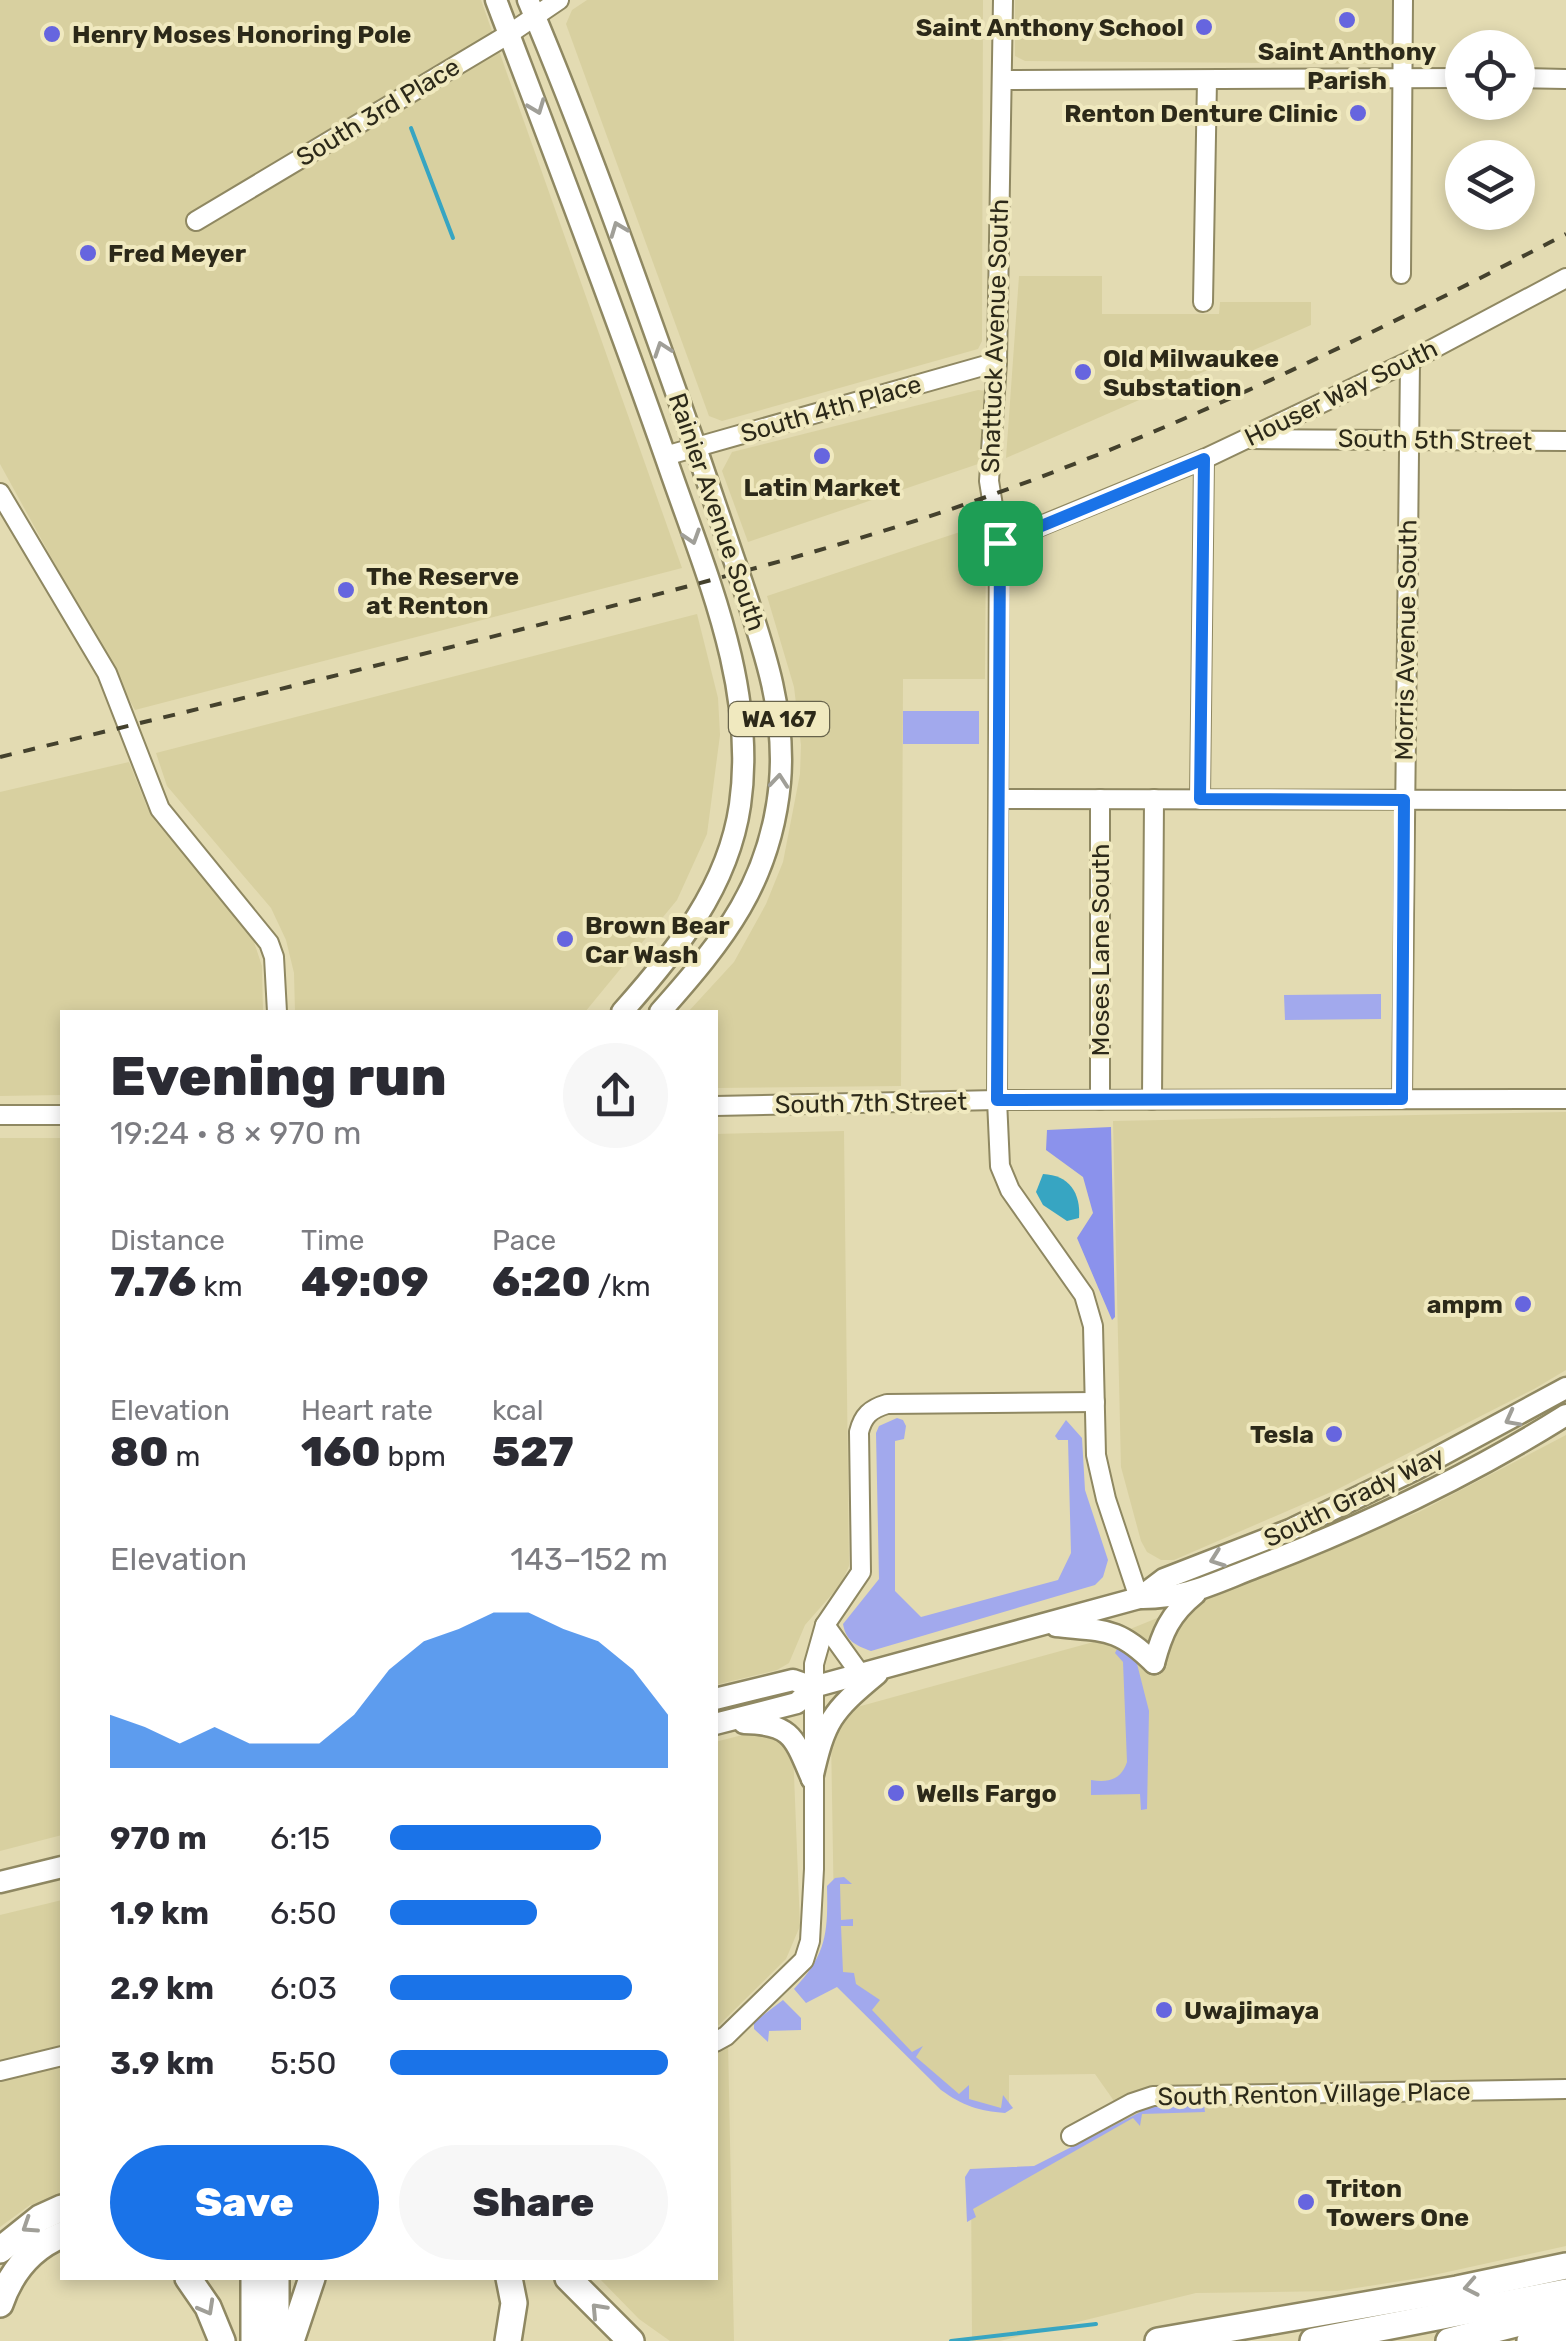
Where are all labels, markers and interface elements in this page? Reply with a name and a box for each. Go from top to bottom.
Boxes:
marker: Saint Anthony Parish [1336,9,1358,31]
place label: Saint Anthony School [916,13,1184,42]
marker: Saint Anthony School [1193,16,1215,38]
place label: Henry Moses Honoring Pole [72,20,411,49]
marker: Henry Moses Honoring Pole [41,23,63,45]
map controls [1445,30,1535,230]
button: locate [1445,30,1535,120]
place label: Saint Anthony Parish [1258,37,1436,95]
street label: South 3rd Place [291,52,465,172]
one-way arrow [525,97,546,114]
place label: Renton Denture Clinic [1064,99,1338,128]
marker: Renton Denture Clinic [1347,102,1369,124]
button: layers [1445,140,1535,230]
street label: Shattuck Avenue South [976,198,1014,474]
one-way arrow [610,221,630,239]
place label: Fred Meyer [108,239,247,268]
marker: Fred Meyer [77,242,99,264]
street label: Houser Way South [1240,334,1442,452]
one-way arrow [653,341,674,358]
place label: Old Milwaukee Substation [1103,344,1279,402]
marker: Old Milwaukee Substation [1072,361,1094,383]
street label: South 4th Place [737,369,925,449]
street label: Rainier Avenue South [663,389,771,635]
street label: South 5th Street [1338,424,1533,456]
marker: Latin Market [811,445,833,467]
place label: Latin Market [743,473,901,502]
pin [958,501,1043,586]
icon: arrive [973,516,1028,571]
street label: Morris Avenue South [1389,519,1423,761]
one-way arrow [681,528,701,545]
place label: The Reserve at Renton [366,562,519,620]
marker: The Reserve at Renton [335,579,357,601]
road number: WA 167 [729,702,829,736]
one-way arrow [768,772,790,788]
street label: Moses Lane South [1086,844,1115,1056]
place label: Brown Bear Car Wash [585,911,730,969]
marker: Brown Bear Car Wash [554,928,576,950]
button: share [563,1043,668,1148]
text: Evening run [110,1044,447,1109]
street label: South 7th Street [775,1087,968,1119]
text: 19:24 · 8 × 970 m [110,1114,361,1152]
text: Distance [110,1224,225,1257]
text: Time [301,1224,364,1257]
text: Pace [492,1224,556,1257]
text: 7.76 [110,1257,196,1307]
text: 49:09 [301,1257,429,1307]
text: 6:20 [492,1257,591,1307]
text: km [196,1270,243,1303]
text: /km [591,1270,651,1303]
place label: ampm [1427,1290,1503,1319]
marker: ampm [1512,1293,1534,1315]
text: Elevation [110,1394,230,1427]
text: Heart rate [301,1394,433,1427]
text: kcal [492,1394,543,1427]
one-way arrow [1504,1407,1522,1426]
place label: Tesla [1250,1420,1314,1449]
marker: Tesla [1323,1423,1345,1445]
text: 80 [110,1427,169,1477]
text: 160 [301,1427,381,1477]
text: 527 [492,1427,574,1477]
text: m [169,1440,200,1473]
text: bpm [381,1440,446,1473]
street label: South Grady Way [1259,1441,1449,1553]
text: Elevation [110,1540,247,1578]
text: 143–152 m [510,1540,668,1578]
one-way arrow [1209,1547,1226,1568]
place label: Wells Fargo [916,1779,1057,1808]
marker: Wells Fargo [885,1782,907,1804]
text: 970 m [110,1819,207,1857]
text: 6:15 [270,1819,330,1857]
text: 1.9 km [110,1894,209,1932]
text: 6:50 [270,1894,337,1932]
text: 2.9 km [110,1969,214,2007]
text: 6:03 [270,1969,337,2007]
place label: Uwajimaya [1184,1996,1319,2025]
marker: Uwajimaya [1153,1999,1175,2021]
text: 3.9 km [110,2044,214,2082]
text: 5:50 [270,2044,337,2082]
street label: South Renton Village Place [1157,2077,1471,2111]
button: Save [110,2145,379,2260]
button: Share [399,2145,668,2260]
place label: Triton Towers One [1326,2174,1469,2232]
marker: Triton Towers One [1295,2191,1317,2213]
one-way arrow [22,2213,40,2232]
one-way arrow [1463,2275,1480,2296]
one-way arrow [195,2297,214,2315]
one-way arrow [592,2304,610,2322]

